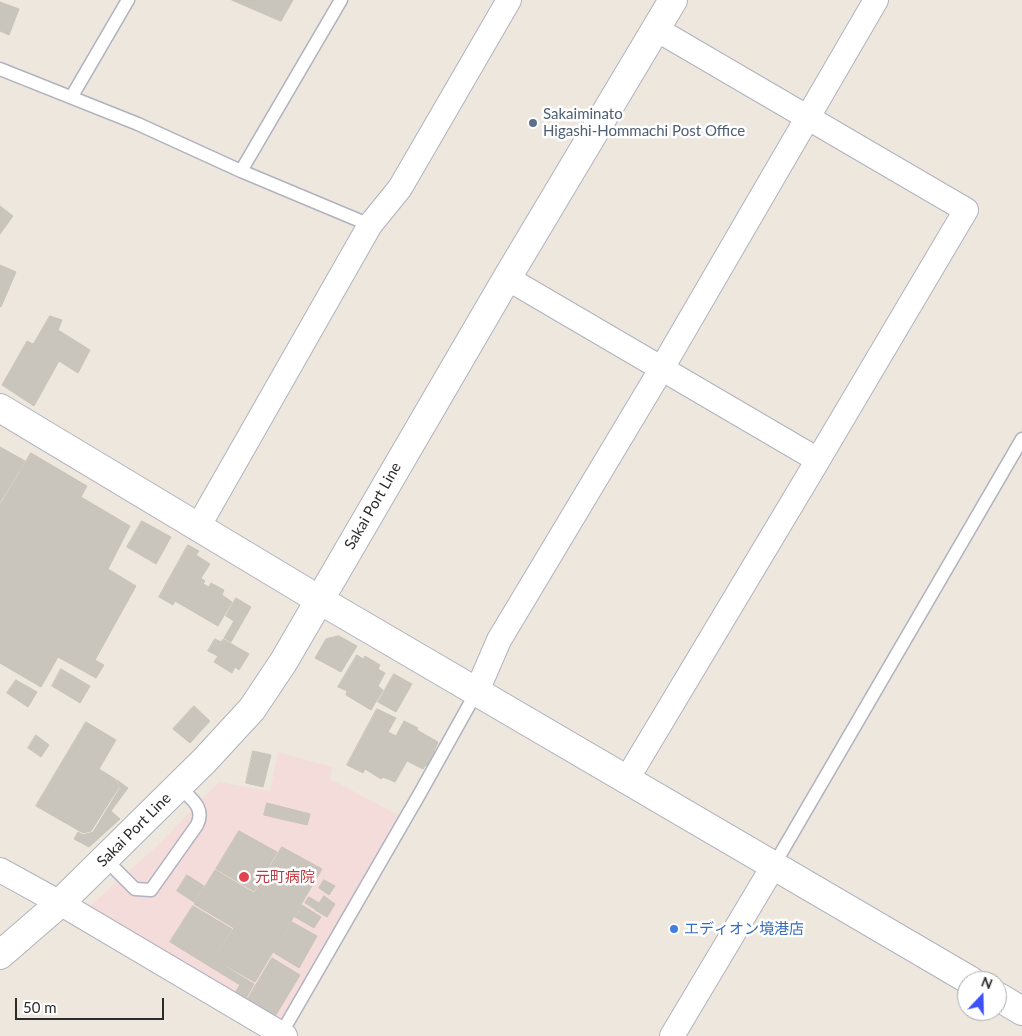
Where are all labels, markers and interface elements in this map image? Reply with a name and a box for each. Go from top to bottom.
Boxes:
place label: Sakaiminato Higashi-Hommachi Post Office [543,105,745,140]
marker: Sakaiminato Higashi-Hommachi Post Office [527,117,539,129]
street label: Sakai Port Line [341,459,405,553]
street label: Sakai Port Line [93,789,175,871]
place label: 元町病院 [255,868,315,886]
marker: 元町病院 [237,870,251,884]
place label: エディオン境港店 [684,920,804,938]
marker: エディオン境港店 [668,923,680,935]
north arrow [957,971,1007,1021]
text: N [979,973,995,992]
scale bar [18,988,166,1020]
text: 50 m [23,998,57,1016]

